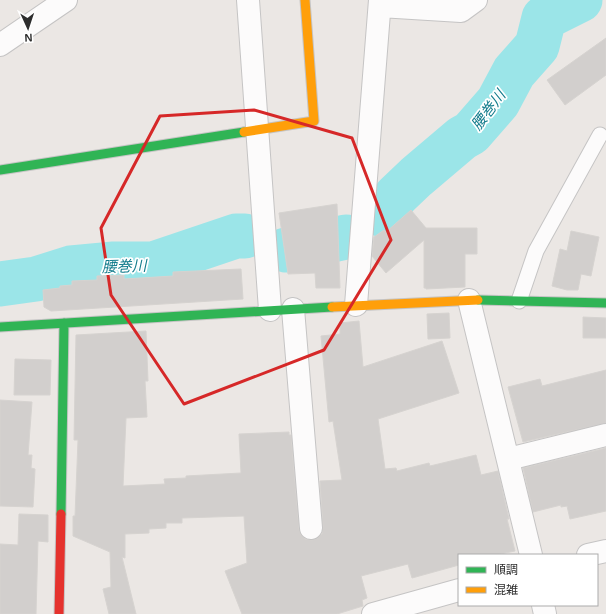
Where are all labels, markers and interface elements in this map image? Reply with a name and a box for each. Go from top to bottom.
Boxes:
north arrow [8,8,48,48]
text: N [24,32,33,44]
water label: 腰巻川 [468,85,510,133]
water label: 腰巻川 [101,257,149,275]
legend [458,554,598,606]
text: 順調 [494,563,518,577]
text: 混雑 [494,583,518,597]

